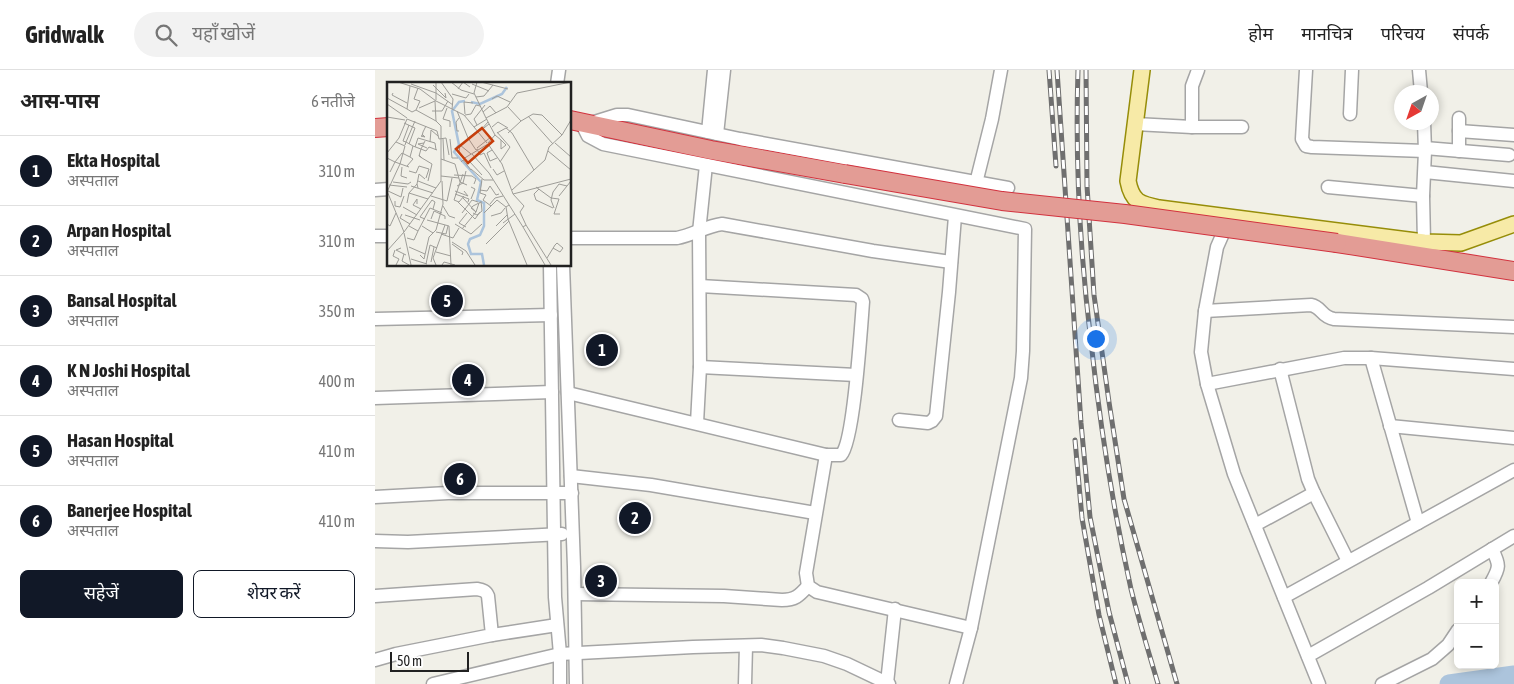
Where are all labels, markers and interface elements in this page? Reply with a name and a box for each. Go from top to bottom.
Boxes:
search box [134,12,484,57]
text: Gridwalk [25,21,104,48]
icon: search [152,21,180,49]
text: यहाँ खोजें [192,22,255,44]
text: होम [1248,23,1273,44]
text: मानचित्र [1301,23,1353,44]
text: परिचय [1381,23,1425,44]
text: संपर्क [1453,23,1489,44]
inset map [387,82,571,266]
north arrow [1394,85,1439,130]
text: आस-पास [20,88,99,112]
text: 6 नतीजे [311,92,355,110]
text: Ekta Hospital [67,149,160,171]
text: 1 [32,162,40,180]
text: 310 m [319,162,355,180]
text: अस्पताल [67,171,119,189]
text: Arpan Hospital [67,219,171,241]
text: 2 [32,232,40,250]
text: 310 m [319,232,355,250]
text: अस्पताल [67,241,119,259]
pin: 5 [431,282,463,320]
text: Bansal Hospital [67,289,177,311]
text: 3 [32,302,40,320]
text: 350 m [319,302,355,320]
text: अस्पताल [67,311,119,329]
your location [1083,326,1109,352]
pin: 1 [586,331,618,369]
text: K N Joshi Hospital [67,359,190,381]
pin: 4 [452,361,484,399]
text: 4 [32,372,40,390]
text: 400 m [319,372,355,390]
text: अस्पताल [67,381,119,399]
text: Hasan Hospital [67,429,174,451]
text: 5 [32,442,40,460]
text: 410 m [319,442,355,460]
text: अस्पताल [67,451,119,469]
pin: 6 [444,460,476,498]
text: Banerjee Hospital [67,499,192,521]
pin: 2 [619,499,651,537]
text: 6 [32,512,40,530]
text: 410 m [319,512,355,530]
text: अस्पताल [67,521,119,539]
pin: 3 [585,562,617,600]
button: सहेजें [20,570,183,618]
button: शेयर करें [193,570,355,618]
map controls [1454,579,1499,669]
button: + [1454,579,1499,624]
button: − [1454,624,1499,669]
scale bar [390,649,469,672]
text: 50 m [397,653,422,669]

